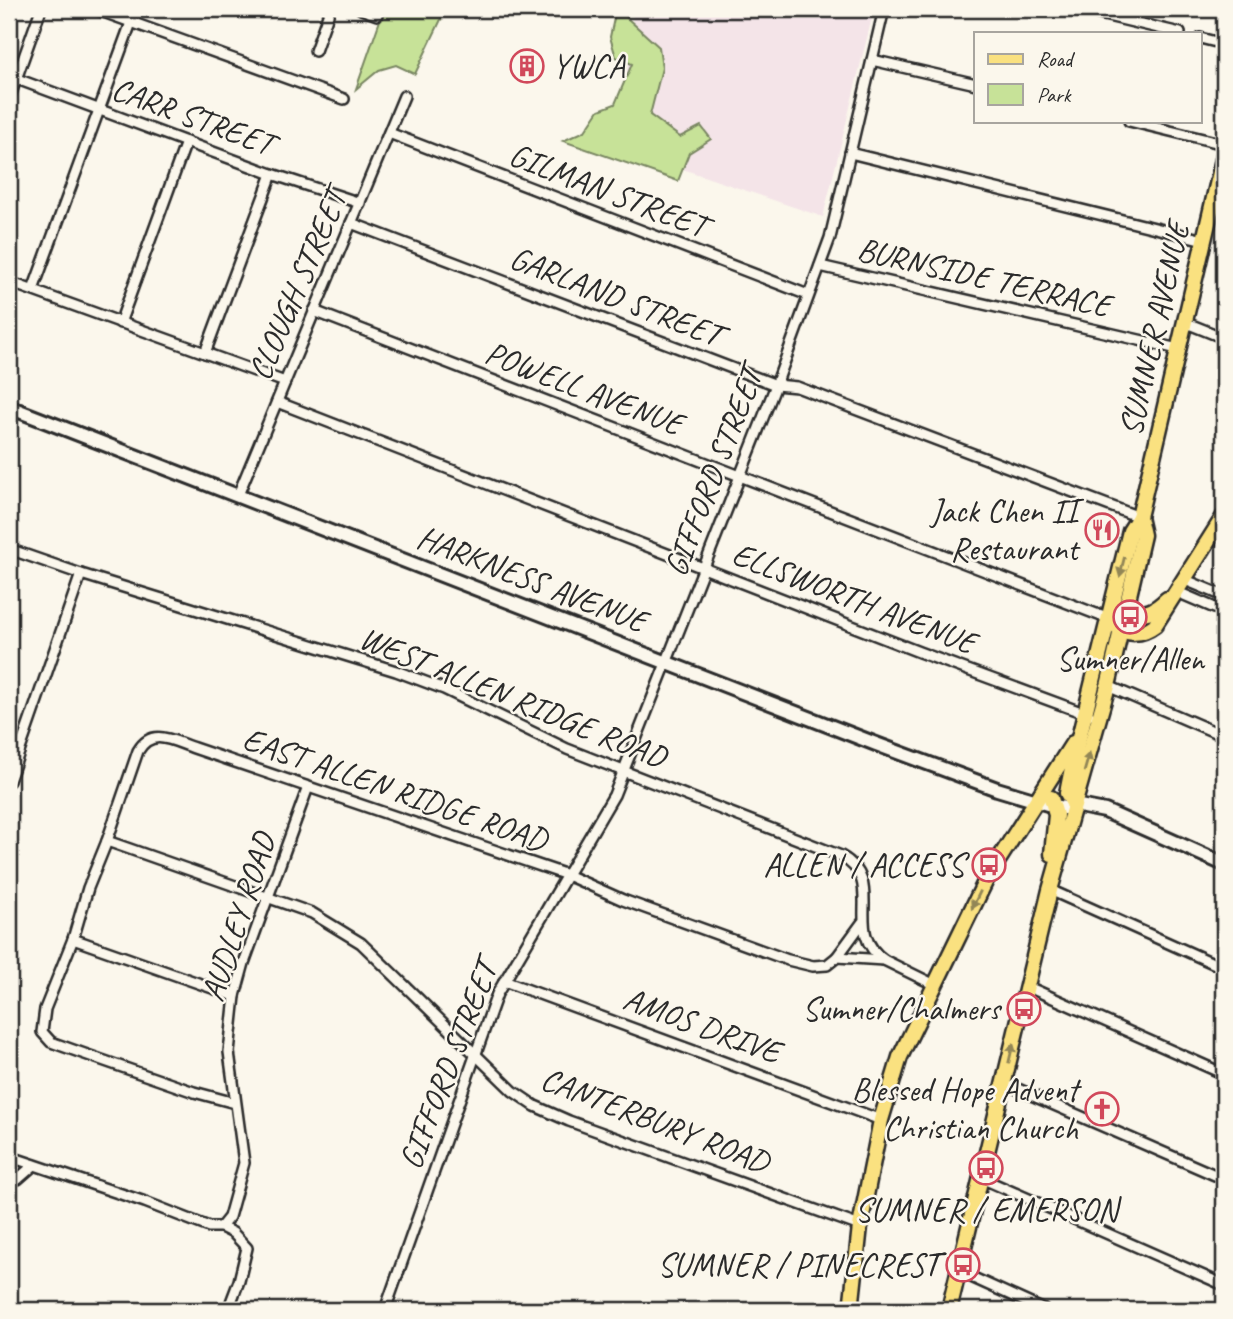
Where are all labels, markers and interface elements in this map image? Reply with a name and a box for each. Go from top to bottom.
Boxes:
legend [974,32,1202,122]
place label: YWCA [552,45,626,87]
text: Road [1037,46,1076,72]
building icon: YWCA [508,47,546,85]
street label: CARR STREET [106,67,286,167]
text: Park [1037,82,1072,108]
street label: GILMAN STREET [503,133,720,250]
street label: CLOUGH STREET [238,177,359,386]
street label: SUMNER AVENUE [1109,214,1200,440]
street label: BURNSIDE TERRACE [853,227,1118,327]
street label: GARLAND STREET [504,236,735,358]
street label: POWELL AVENUE [479,331,692,446]
street label: GIFFORD STREET [654,355,775,582]
place label: Jack Chen II Restaurant [929,490,1085,570]
restaurant icon: Jack Chen II Restaurant [1083,511,1121,549]
street label: HARKNESS AVENUE [411,516,656,643]
street label: ELLSWORTH AVENUE [726,532,985,665]
one-way arrow [1116,556,1127,578]
bus stop icon: Sumner/Allen [1111,598,1149,636]
street label: WEST ALLEN RIDGE ROAD [354,616,675,779]
place label: Sumner/Allen [1056,638,1206,680]
street label: EAST ALLEN RIDGE ROAD [238,717,555,862]
one-way arrow [1082,750,1093,772]
street label: AUDLEY ROAD [191,825,286,1006]
place label: ALLEN / ACCESS [763,844,970,886]
bus stop icon: ALLEN / ACCESS [970,846,1008,884]
one-way arrow [970,890,981,910]
street label: GIFFORD STREET [389,948,510,1175]
street label: AMOS DRIVE [618,977,790,1074]
place label: Sumner/Chalmers [802,988,1003,1030]
bus stop icon: Sumner/Chalmers [1005,990,1043,1028]
one-way arrow [1006,1042,1017,1064]
street label: CANTERBURY ROAD [535,1057,777,1184]
place label: Blessed Hope Advent Christian Church [852,1069,1082,1149]
church icon: Blessed Hope Advent Christian Church [1083,1090,1121,1128]
bus stop icon: SUMNER / EMERSON [967,1149,1005,1187]
place label: SUMNER / EMERSON [855,1189,1123,1231]
place label: SUMNER / PINECREST [657,1244,947,1286]
bus stop icon: SUMNER / PINECREST [944,1246,982,1284]

